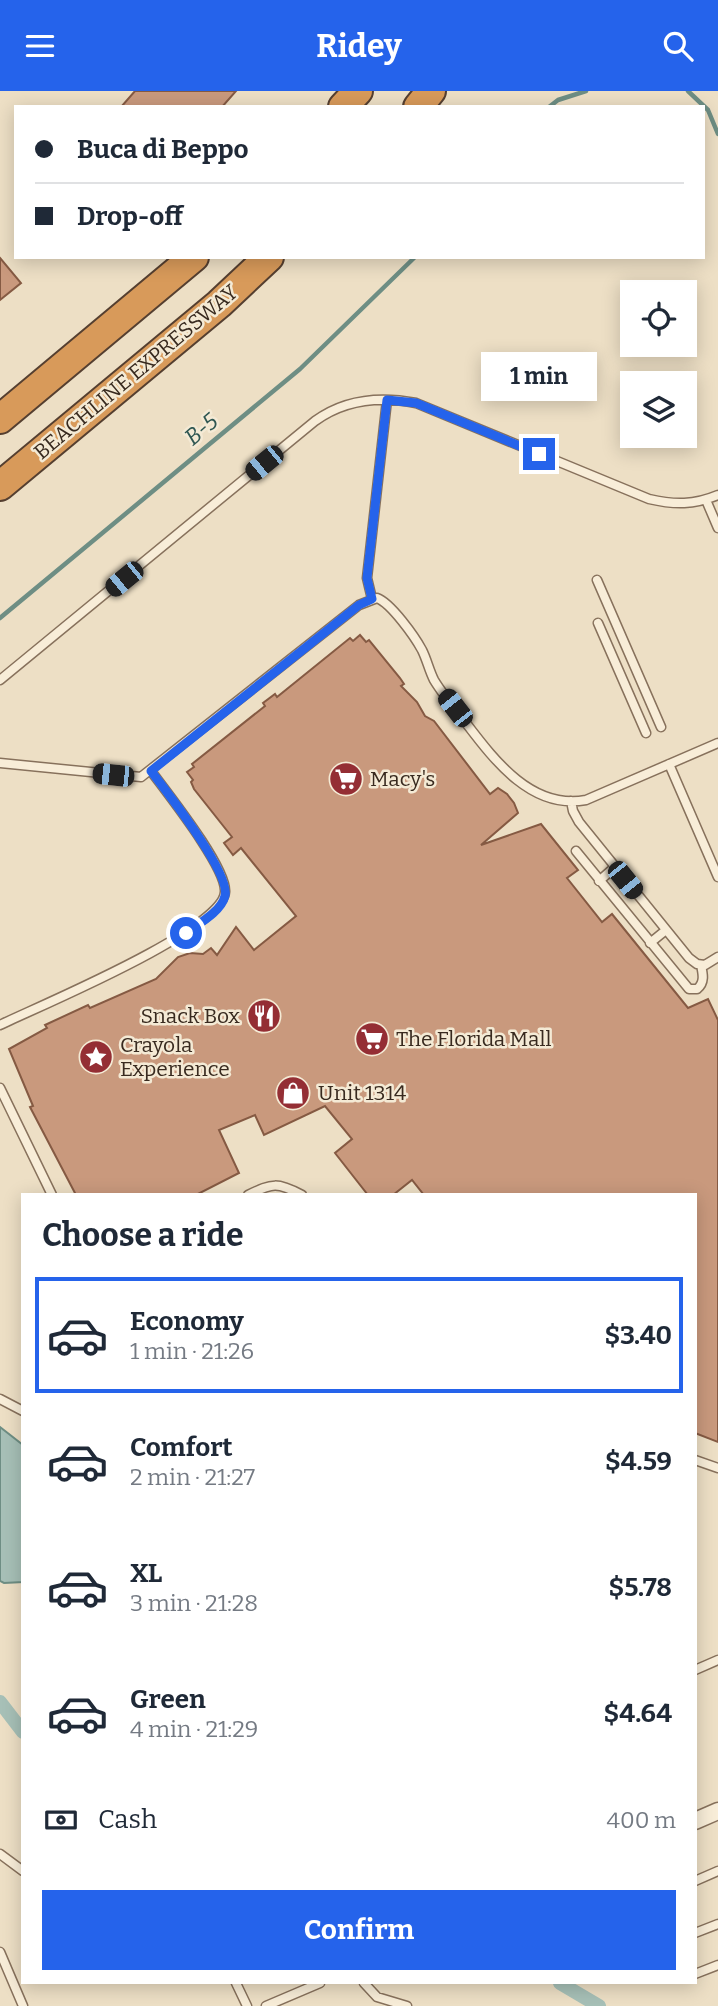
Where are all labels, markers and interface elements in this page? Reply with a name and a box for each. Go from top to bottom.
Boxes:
icon: menu [21,27,59,65]
text: Ridey [316,27,402,65]
icon: search [659,27,697,65]
text: Buca di Beppo [77,134,249,165]
text: Drop-off [77,201,183,232]
street label: BEACHLINE EXPRESSWAY [29,279,244,465]
map controls [620,280,697,448]
button: locate [620,280,697,357]
callout: 1 min [481,353,597,401]
text: 1 min [510,362,568,390]
button: layers [620,371,697,448]
water label: B-5 [178,407,224,451]
route end [523,438,555,470]
car [242,442,287,484]
car [102,558,147,600]
car [434,685,477,731]
supermarket icon: Macy's [327,760,365,798]
car [92,762,135,788]
place label: Macy's [370,766,435,792]
car [604,857,647,903]
route start [170,917,202,949]
restaurant icon: Snack Box [245,997,283,1035]
place label: Snack Box [141,1003,240,1029]
supermarket icon: The Florida Mall [353,1020,391,1058]
place label: The Florida Mall [396,1026,552,1052]
place label: Crayola Experience [120,1032,230,1082]
place icon: Crayola Experience [77,1038,115,1076]
shop icon: Unit 1314 [274,1074,312,1112]
place label: Unit 1314 [318,1080,406,1106]
text: Choose a ride [42,1216,243,1254]
icon: car [46,1304,109,1367]
text: Economy [130,1306,244,1337]
text: $3.40 [604,1320,672,1351]
text: 1 min · 21:26 [130,1337,254,1365]
icon: car [46,1430,109,1493]
text: Comfort [130,1432,233,1463]
text: $4.59 [605,1446,672,1477]
text: 2 min · 21:27 [130,1463,255,1491]
icon: car [46,1556,109,1619]
text: XL [130,1558,162,1589]
text: $5.78 [609,1572,672,1603]
text: 3 min · 21:28 [130,1589,258,1617]
icon: car [46,1682,109,1745]
text: Green [130,1684,206,1715]
text: $4.64 [604,1698,672,1729]
text: 4 min · 21:29 [130,1715,258,1743]
icon: cash [42,1801,80,1839]
text: Cash [98,1804,157,1835]
text: 400 m [607,1806,676,1834]
button: Confirm [42,1890,676,1970]

